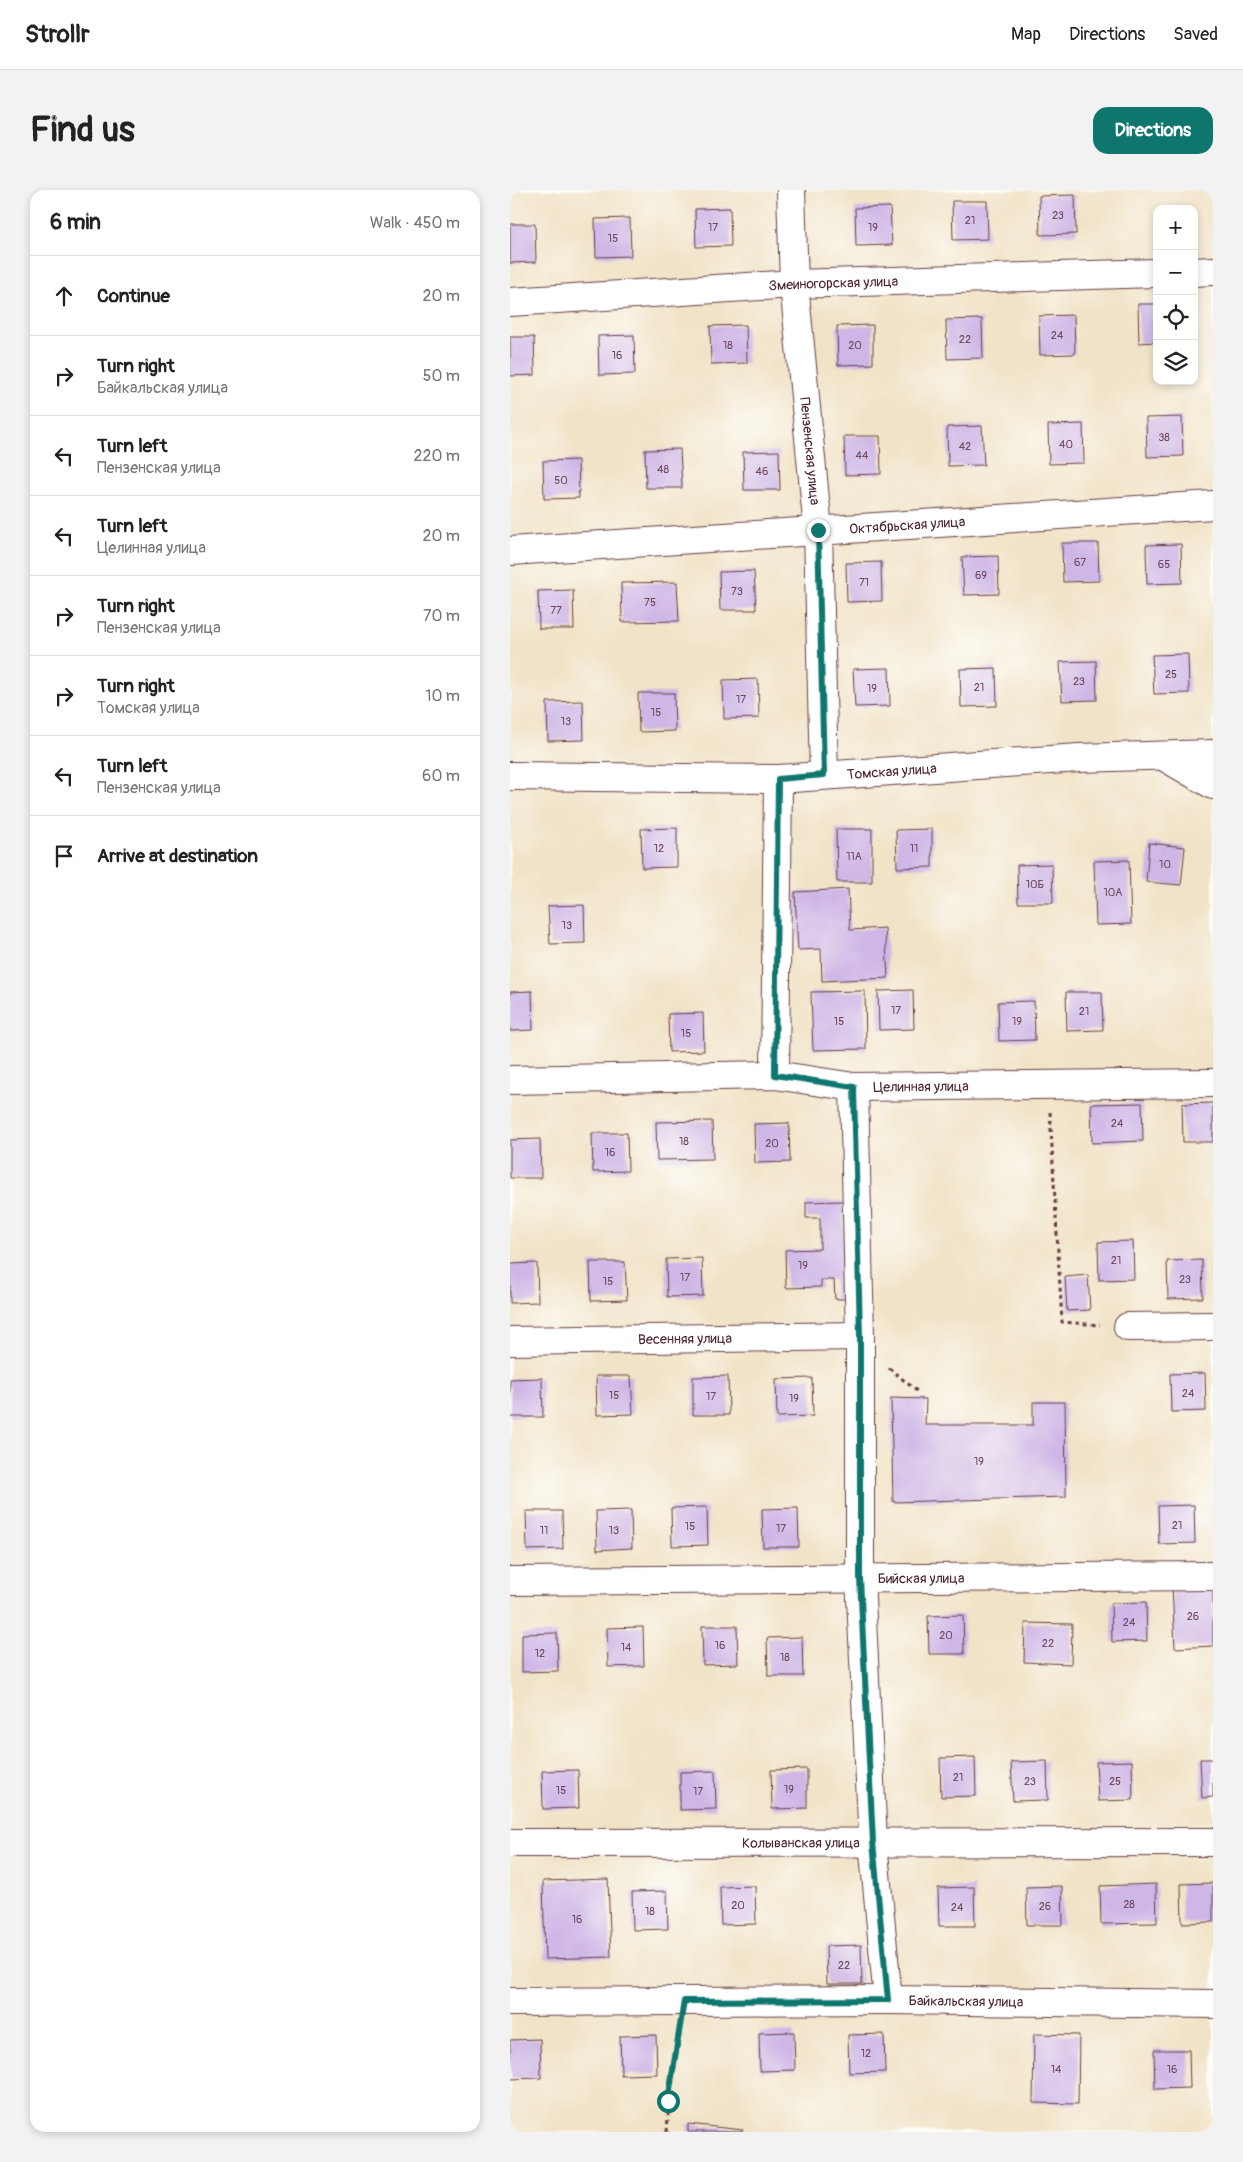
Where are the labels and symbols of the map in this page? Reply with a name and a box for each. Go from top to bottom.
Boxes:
house number: 23 [1052,209,1064,222]
house number: 21 [965,214,975,227]
house number: 17 [708,221,718,234]
house number: 19 [868,221,878,234]
house number: 15 [608,232,618,245]
street label: Змеиногорская улица [768,273,898,295]
house number: 24 [1051,329,1064,342]
house number: 22 [959,333,971,346]
house number: 18 [723,339,733,352]
house number: 20 [848,339,862,352]
house number: 16 [612,349,622,362]
street label: Пензенская улица [796,396,824,506]
house number: 38 [1158,431,1170,444]
house number: 40 [1059,438,1073,451]
house number: 42 [959,440,971,453]
house number: 44 [856,449,869,462]
house number: 48 [657,463,669,476]
house number: 46 [756,465,768,478]
house number: 50 [554,474,568,487]
street label: Октябрьская улица [849,513,966,538]
route end [807,519,830,542]
house number: 67 [1074,556,1086,569]
house number: 65 [1158,558,1170,571]
house number: 69 [975,569,987,582]
house number: 71 [859,576,869,589]
house number: 73 [731,585,743,598]
house number: 75 [644,596,656,609]
house number: 77 [550,604,562,617]
house number: 25 [1165,668,1177,681]
house number: 23 [1073,675,1085,688]
house number: 21 [974,681,984,694]
house number: 19 [867,682,877,695]
house number: 17 [736,693,746,706]
house number: 15 [651,706,661,719]
house number: 13 [561,715,571,728]
street label: Томская улица [846,760,937,783]
house number: 12 [654,842,664,855]
house number: 11 [910,842,918,855]
house number: 11А [846,850,862,863]
house number: 10 [1159,858,1171,871]
house number: 10Б [1026,878,1044,891]
house number: 10А [1104,886,1122,899]
house number: 13 [562,919,572,932]
house number: 17 [891,1004,901,1017]
house number: 21 [1079,1005,1089,1018]
house number: 15 [834,1015,844,1028]
house number: 19 [1012,1015,1022,1028]
house number: 15 [681,1027,691,1040]
street label: Целинная улица [873,1078,969,1096]
house number: 24 [1111,1117,1124,1130]
house number: 18 [679,1135,689,1148]
house number: 20 [765,1137,779,1150]
house number: 16 [605,1146,615,1159]
house number: 21 [1111,1254,1121,1267]
house number: 19 [798,1259,808,1272]
house number: 17 [680,1271,690,1284]
house number: 23 [1179,1273,1191,1286]
house number: 15 [603,1275,613,1288]
street label: Весенняя улица [638,1330,732,1348]
house number: 24 [1182,1387,1195,1400]
house number: 15 [609,1389,619,1402]
house number: 17 [706,1390,716,1403]
house number: 19 [789,1392,799,1405]
house number: 19 [974,1455,984,1468]
house number: 21 [1172,1519,1182,1532]
house number: 15 [685,1520,695,1533]
house number: 17 [776,1522,786,1535]
house number: 11 [540,1524,548,1537]
house number: 13 [609,1524,619,1537]
street label: Бийская улица [878,1570,964,1587]
house number: 26 [1187,1610,1199,1623]
house number: 24 [1123,1616,1136,1629]
house number: 20 [939,1629,953,1642]
house number: 22 [1042,1637,1054,1650]
house number: 16 [715,1639,725,1652]
house number: 14 [621,1641,632,1654]
house number: 12 [535,1647,545,1660]
house number: 18 [780,1651,790,1664]
house number: 21 [953,1771,963,1784]
house number: 23 [1024,1775,1036,1788]
house number: 25 [1109,1775,1121,1788]
house number: 19 [784,1783,794,1796]
house number: 15 [556,1784,566,1797]
house number: 17 [693,1785,703,1798]
street label: Колыванская улица [742,1835,860,1852]
house number: 28 [1123,1898,1135,1911]
house number: 20 [731,1899,745,1912]
house number: 26 [1039,1900,1051,1913]
house number: 24 [951,1901,964,1914]
house number: 18 [645,1905,655,1918]
house number: 16 [572,1913,582,1926]
house number: 22 [838,1959,850,1972]
street label: Байкальская улица [909,1992,1023,2011]
house number: 12 [861,2047,871,2060]
house number: 14 [1051,2063,1062,2076]
house number: 16 [1167,2063,1177,2076]
route start [657,2090,680,2113]

